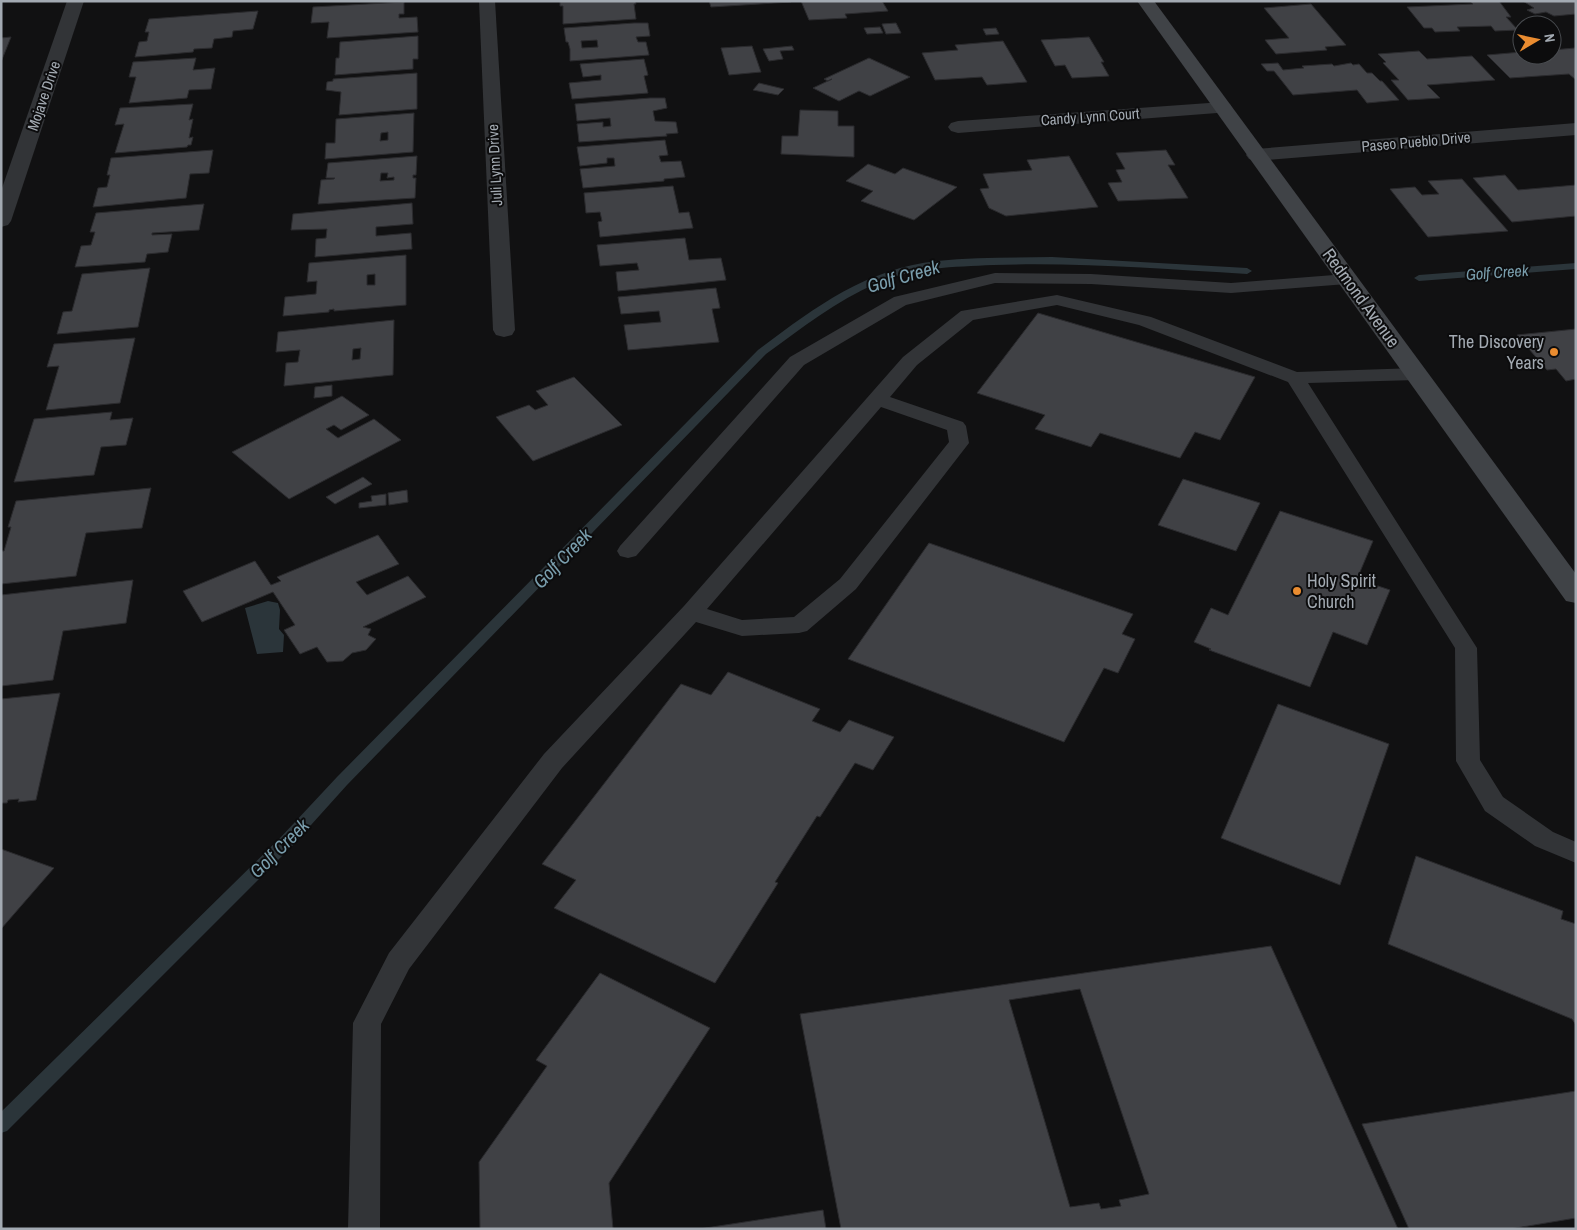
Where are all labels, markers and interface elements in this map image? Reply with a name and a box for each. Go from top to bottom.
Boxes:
north arrow [1512,15,1562,65]
text: N [1540,32,1559,43]
street label: Mojave Drive [22,58,65,134]
street label: Candy Lynn Court [1040,103,1140,130]
street label: Juli Lynn Drive [482,124,507,206]
street label: Paseo Pueblo Drive [1361,126,1472,157]
street label: Redmond Avenue [1317,243,1406,352]
water label: Golf Creek [864,253,944,299]
water label: Golf Creek [1465,259,1529,285]
place label: The Discovery Years [1449,329,1545,375]
marker: The Discovery Years [1548,346,1560,358]
water label: Golf Creek [527,521,598,594]
place label: Holy Spirit Church [1307,568,1376,614]
marker: Holy Spirit Church [1291,585,1303,597]
water label: Golf Creek [243,812,315,884]

